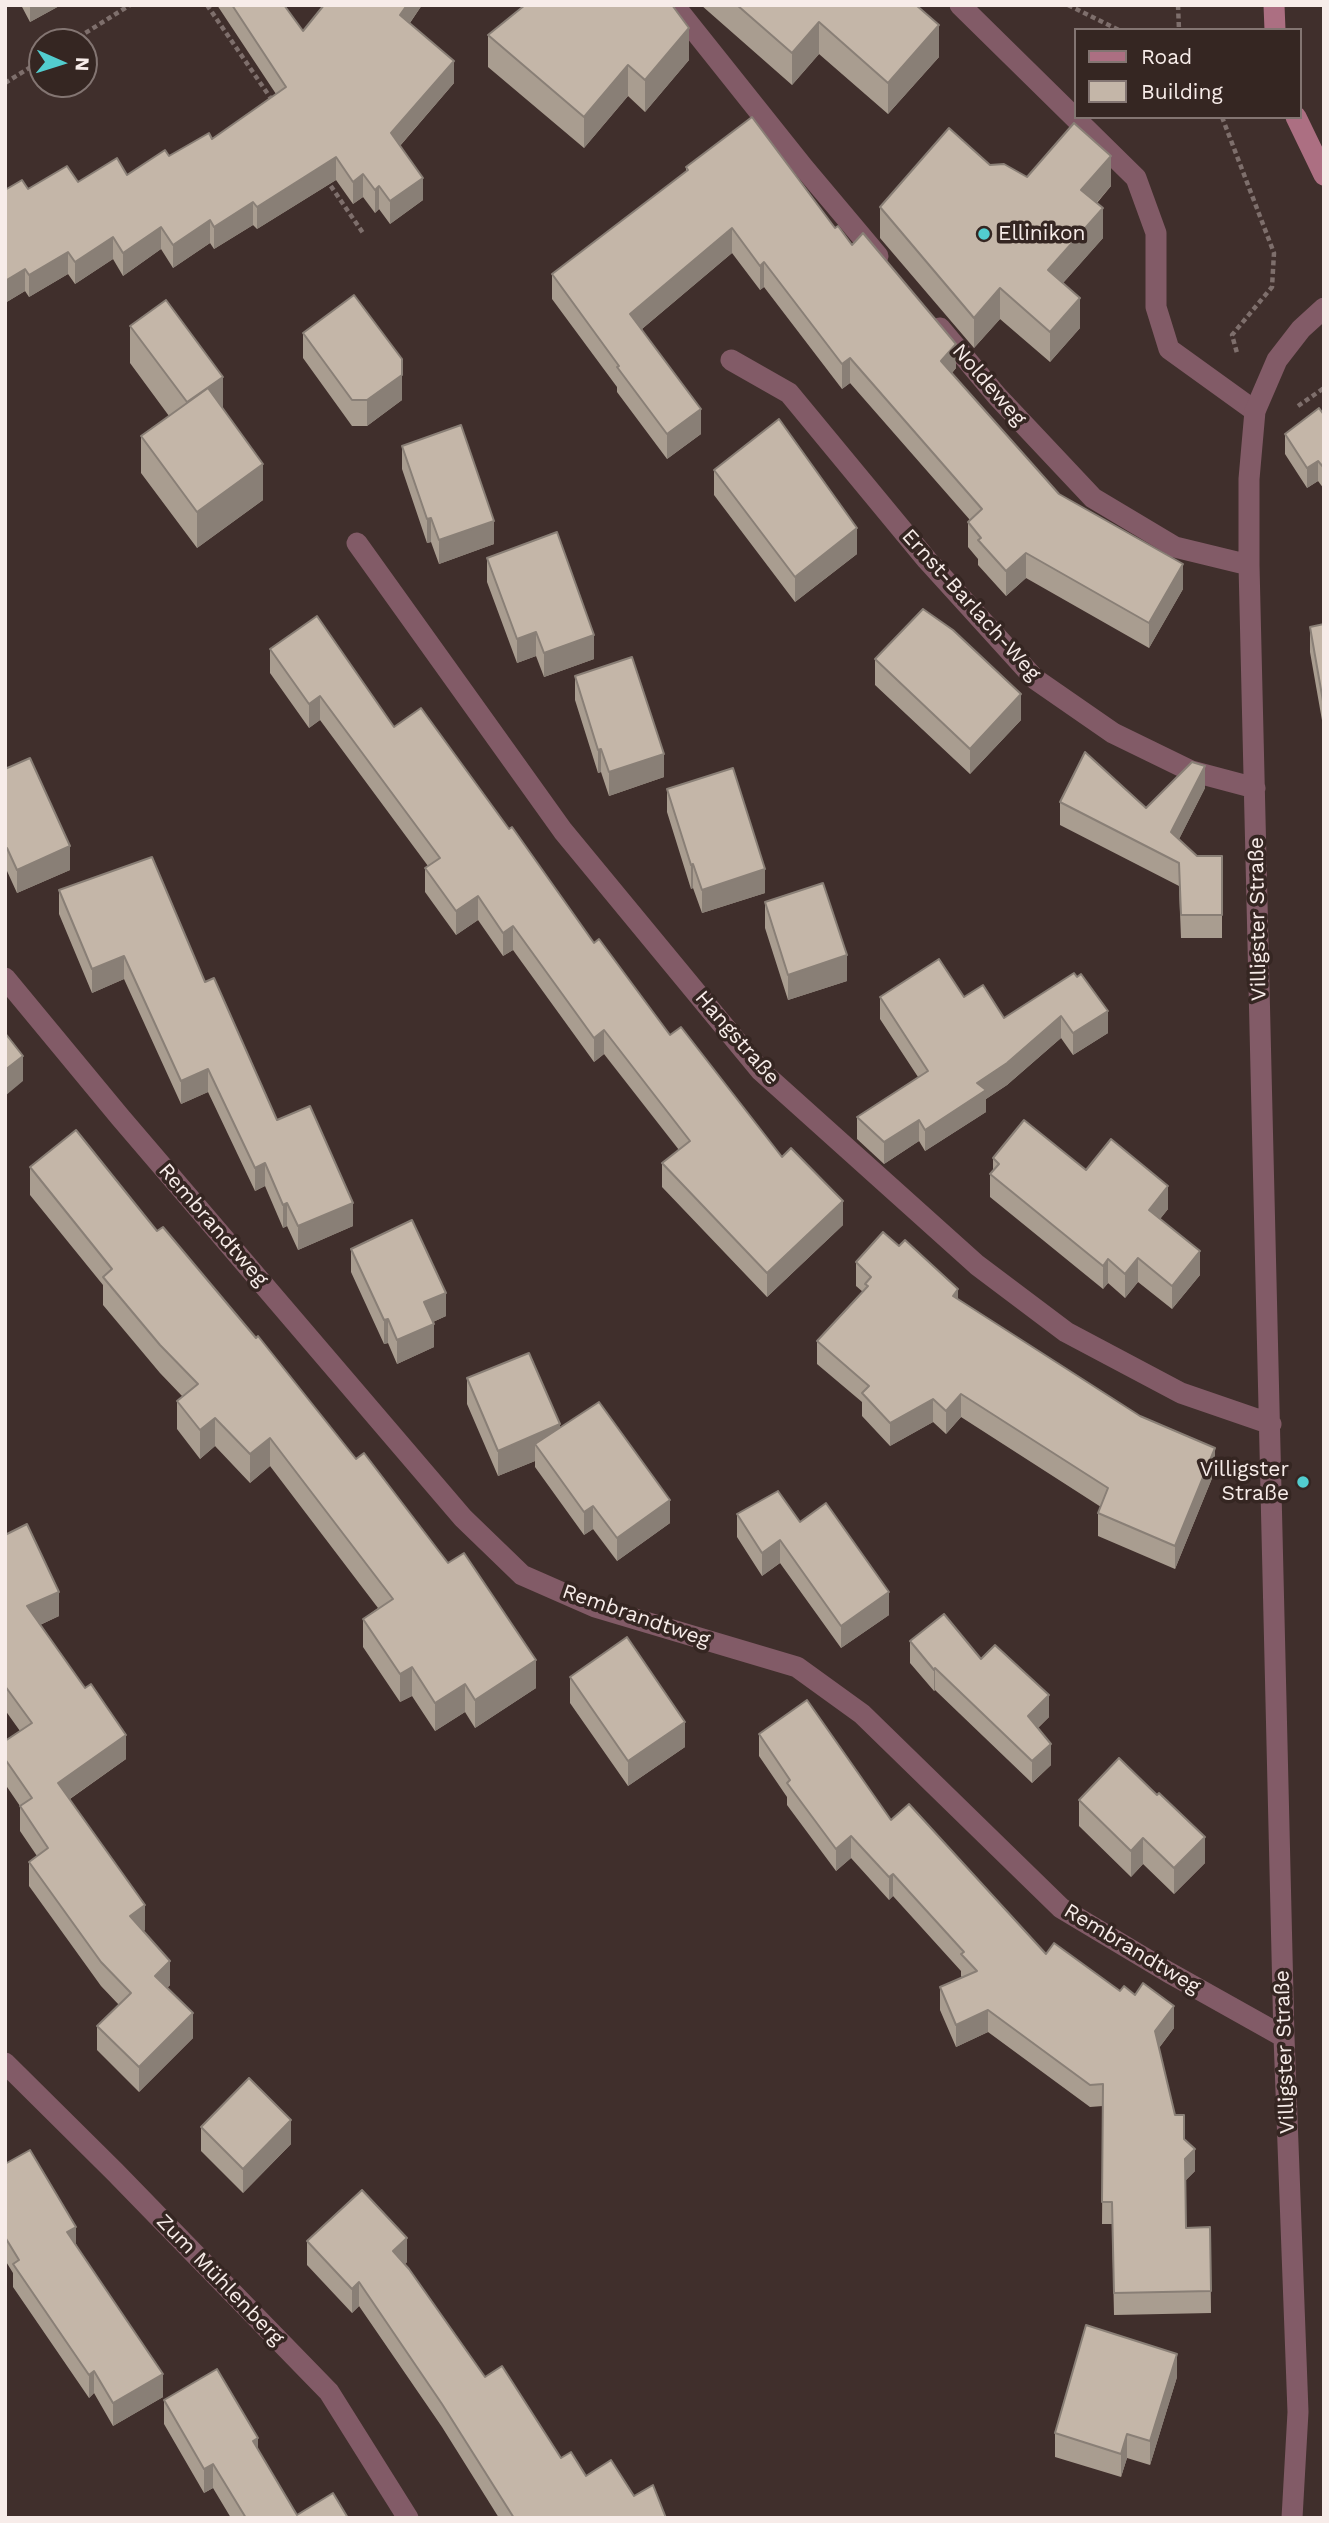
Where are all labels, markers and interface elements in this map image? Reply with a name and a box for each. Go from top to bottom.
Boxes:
north arrow [28,28,98,98]
legend [1074,28,1301,119]
text: Road [1141,44,1192,69]
text: N [71,56,94,72]
text: Building [1141,79,1223,104]
place label: Ellinikon [998,221,1086,247]
marker: Ellinikon [976,226,992,242]
street label: Noldeweg [947,339,1031,431]
street label: Ernst-Barlach-Weg [896,524,1046,686]
street label: Villigster Straße [1244,837,1272,1001]
street label: Hangstraße [689,986,785,1090]
street label: Rembrandtweg [153,1158,273,1292]
place label: Villigster Straße [1200,1457,1289,1507]
marker: Villigster Straße [1295,1474,1311,1490]
street label: Rembrandtweg [559,1579,713,1653]
street label: Rembrandtweg [1059,1898,1205,2000]
street label: Villigster Straße [1270,1970,1300,2134]
street label: Zum Mühlenberg [151,2209,289,2351]

